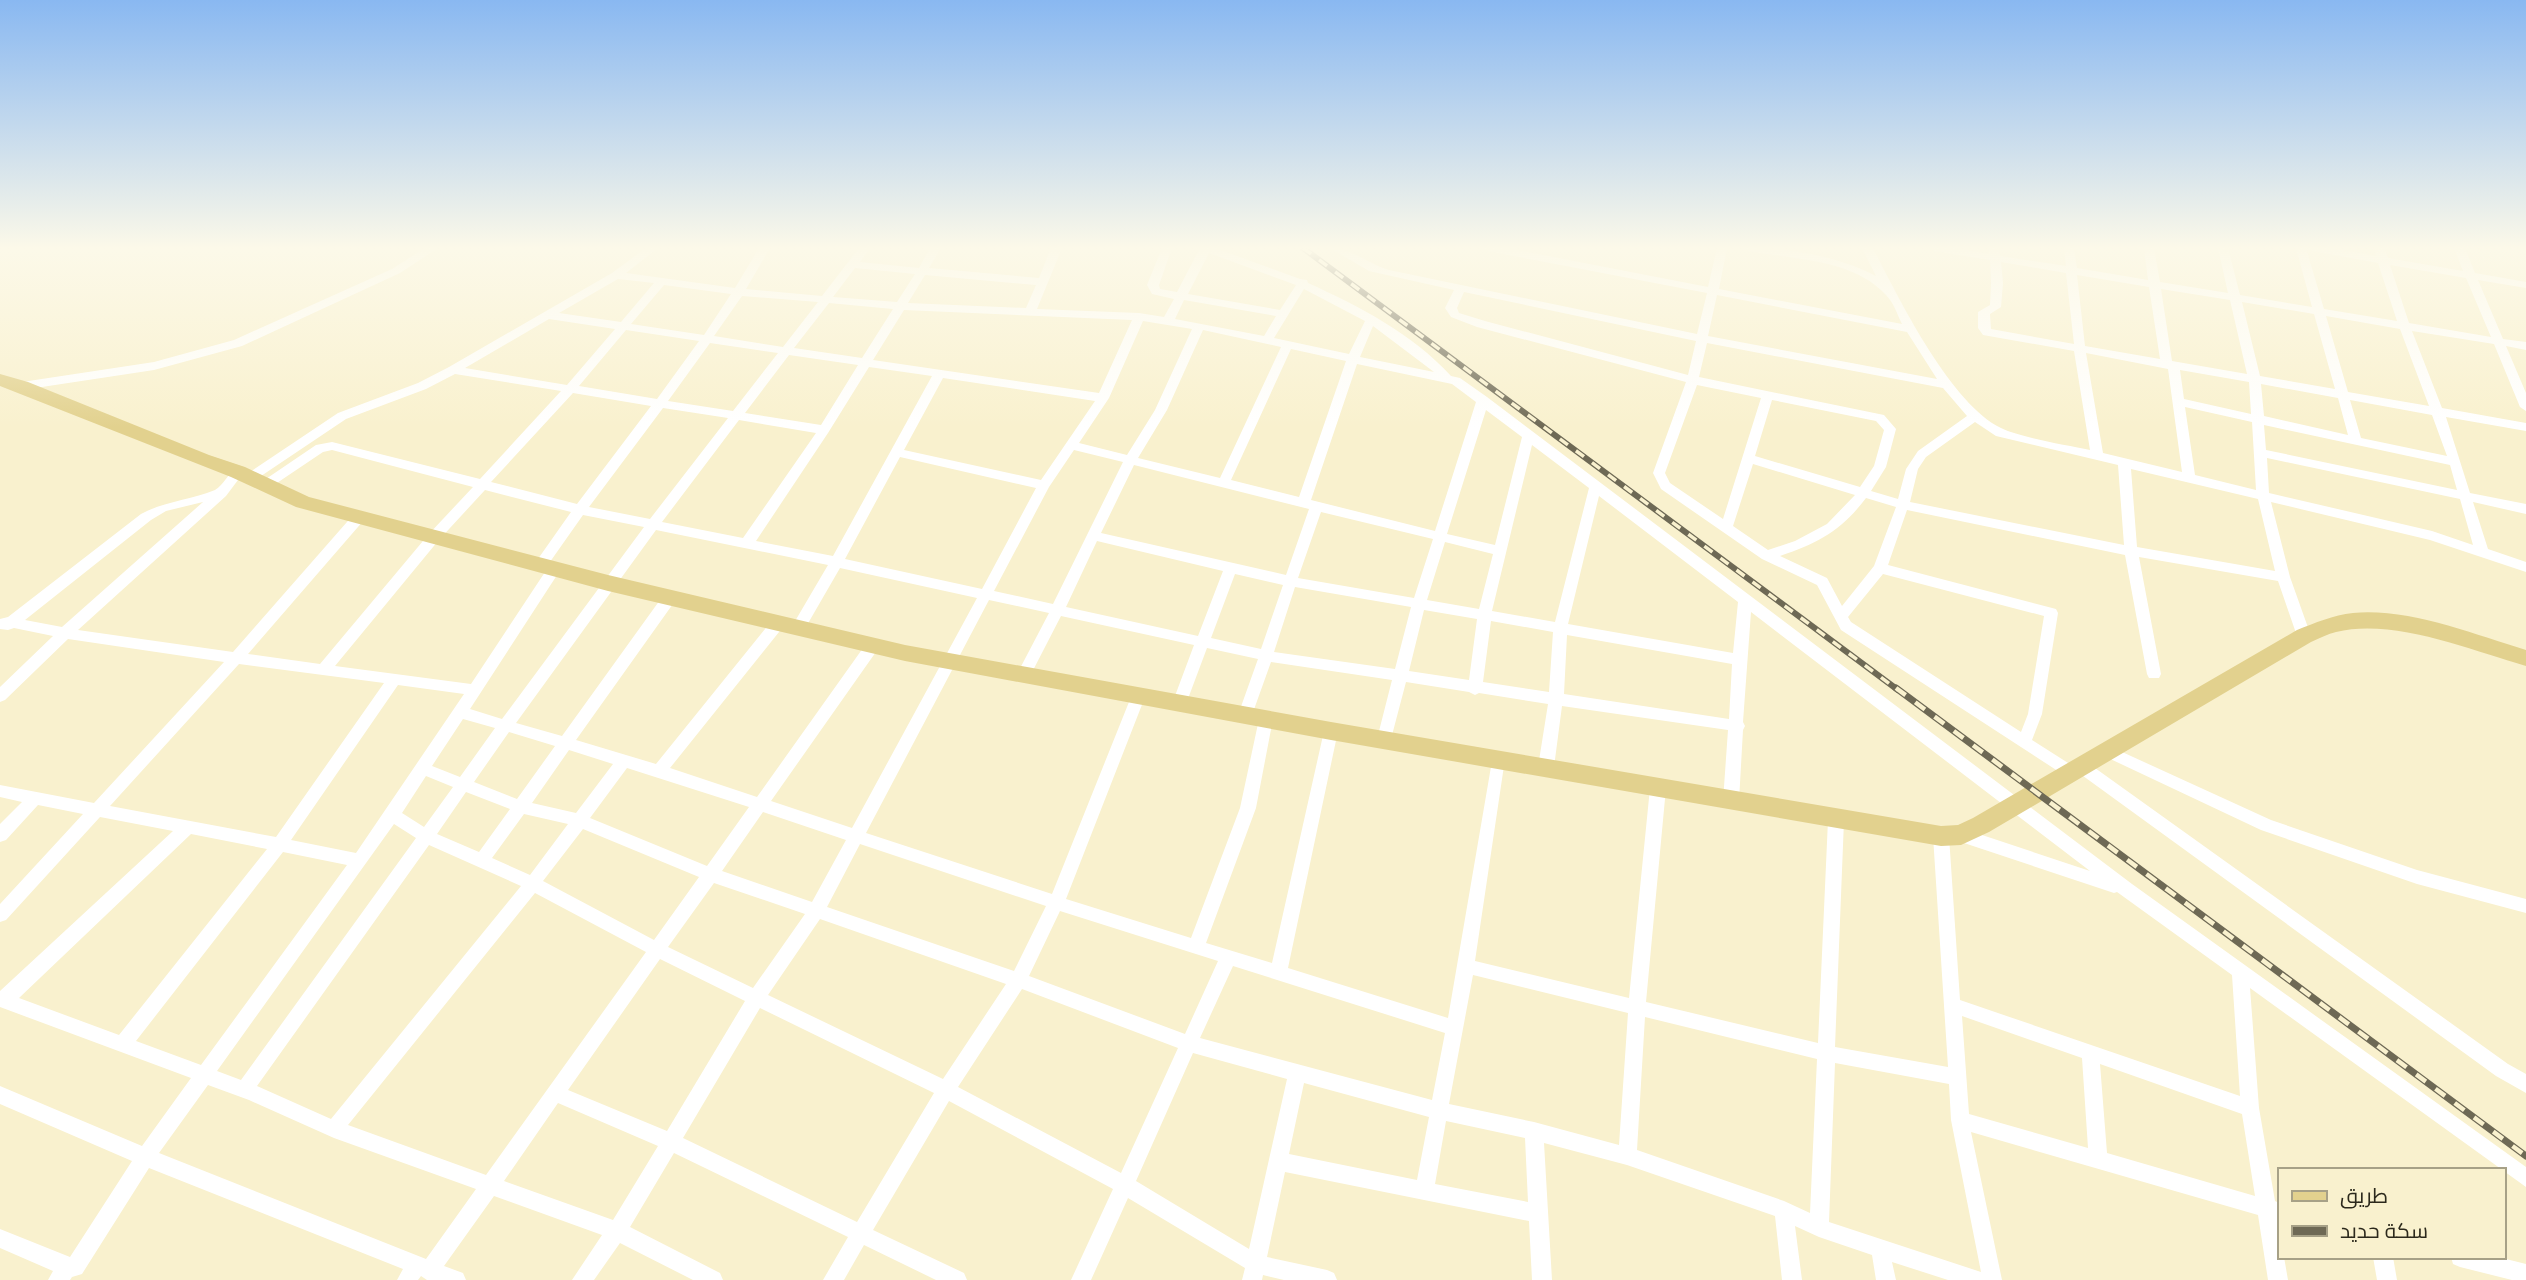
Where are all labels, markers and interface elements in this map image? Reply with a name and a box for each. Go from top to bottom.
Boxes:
legend [2278,1168,2505,1259]
text: طريق [2340,1181,2388,1209]
text: سكة حديد [2340,1216,2428,1244]

